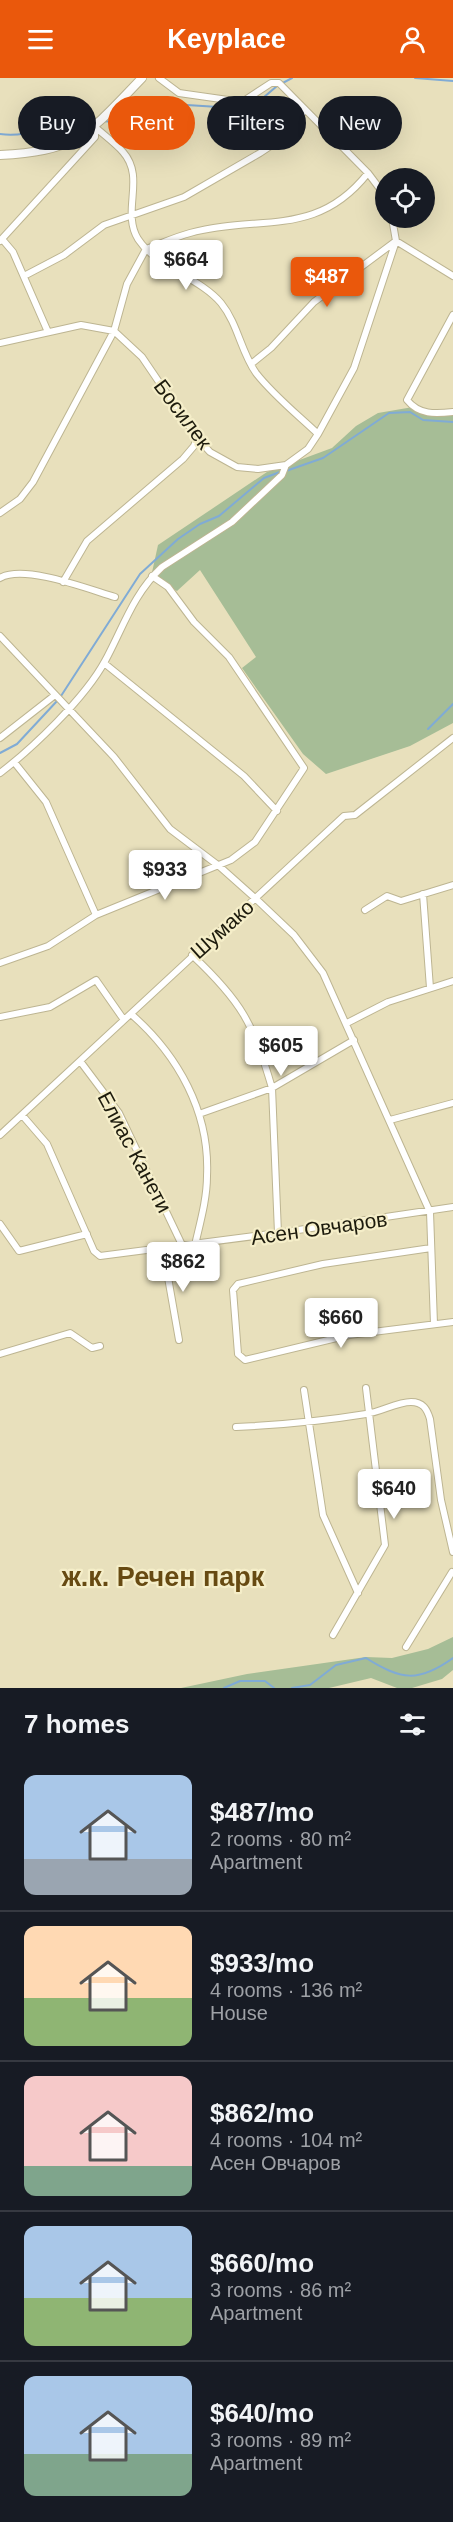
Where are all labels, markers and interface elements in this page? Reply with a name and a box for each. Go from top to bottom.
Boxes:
icon: menu [24,23,57,56]
icon: person [396,23,429,56]
text: Keyplace [167,24,286,54]
chip: Buy [18,96,96,150]
chip: Rent [108,96,195,150]
chip: Filters [207,96,306,150]
chip: New [318,96,402,150]
map controls [375,168,435,228]
button: locate [375,168,435,228]
pin: $664 [150,240,222,291]
text: $664 [164,248,208,270]
pin: $487 [291,257,363,308]
text: $487 [305,265,349,287]
street label: Босилек [149,375,217,454]
pin: $933 [129,850,201,901]
text: $933 [143,858,187,880]
street label: Шумако [186,895,258,963]
pin: $605 [245,1026,317,1077]
text: $605 [259,1034,303,1056]
street label: Елиас Канети [93,1088,177,1216]
street label: Асен Овчаров [249,1207,389,1249]
pin: $862 [147,1242,219,1293]
text: $862 [161,1250,205,1272]
pin: $660 [305,1298,377,1349]
text: $660 [319,1306,363,1328]
pin: $640 [358,1469,430,1520]
text: $640 [372,1477,416,1499]
district label: ж.к. Речен парк [61,1562,265,1592]
icon: filters [396,1708,429,1741]
text: 7 homes [24,1709,130,1739]
text: $487/mo [210,1797,314,1827]
icon: home [72,1799,144,1871]
text: 2 rooms · 80 m² [210,1828,351,1850]
text: Apartment [210,1851,302,1873]
text: $933/mo [210,1948,314,1978]
icon: home [72,1950,144,2022]
text: 4 rooms · 136 m² [210,1979,362,2001]
text: House [210,2002,268,2024]
text: $862/mo [210,2098,314,2128]
icon: home [72,2100,144,2172]
text: 4 rooms · 104 m² [210,2129,362,2151]
text: Асен Овчаров [210,2152,341,2174]
text: $660/mo [210,2248,314,2278]
icon: home [72,2250,144,2322]
text: 3 rooms · 86 m² [210,2279,351,2301]
text: Apartment [210,2302,302,2324]
text: $640/mo [210,2398,314,2428]
icon: home [72,2400,144,2472]
text: 3 rooms · 89 m² [210,2429,351,2451]
text: Apartment [210,2452,302,2474]

